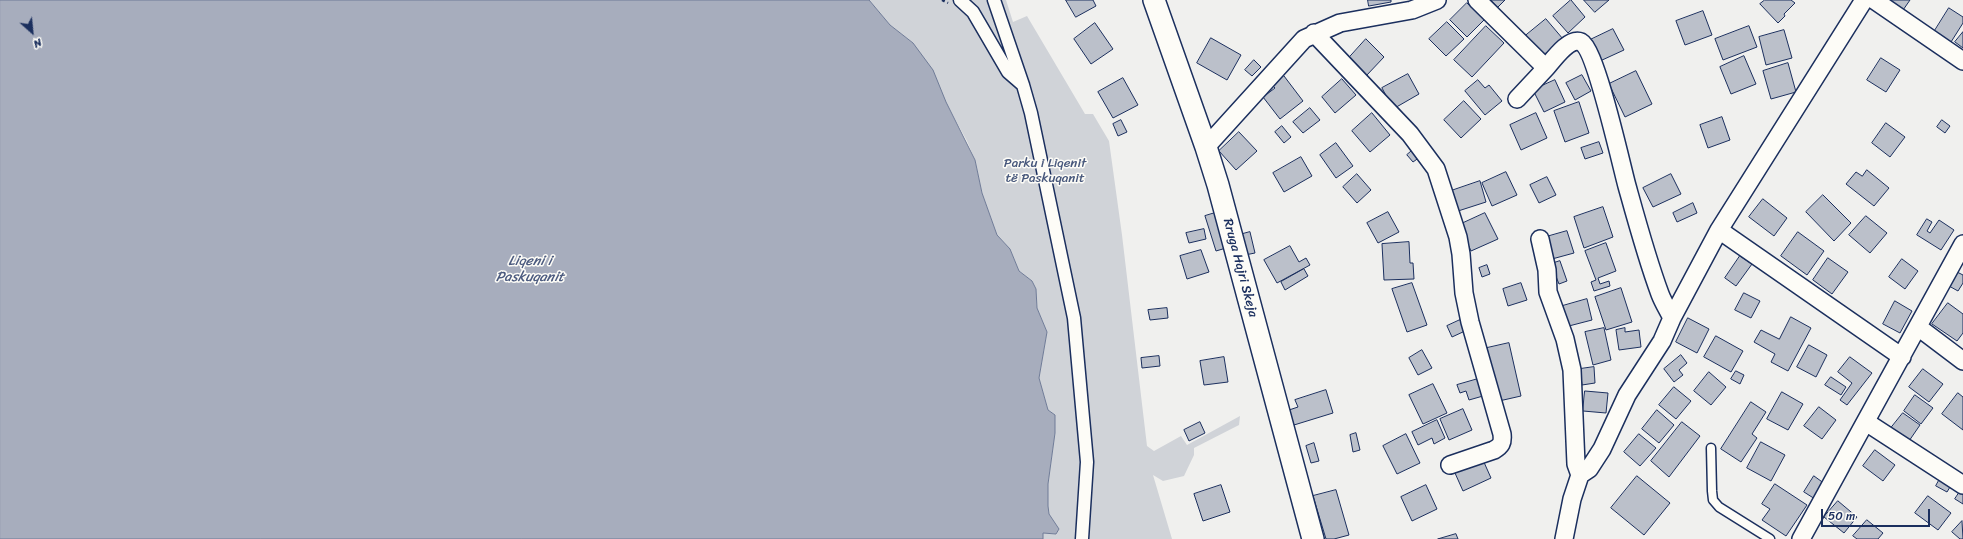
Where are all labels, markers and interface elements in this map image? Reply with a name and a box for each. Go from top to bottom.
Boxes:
north arrow [12,12,52,52]
text: N [30,33,45,53]
park label: Parku i Liqenit të Paskuqanit [1004,156,1086,187]
street label: Rruga Hajri Skeja [1219,217,1261,319]
water label: Liqeni i Paskuqanit [496,253,564,286]
scale bar [1823,501,1932,527]
text: 50 m [1828,505,1855,527]

